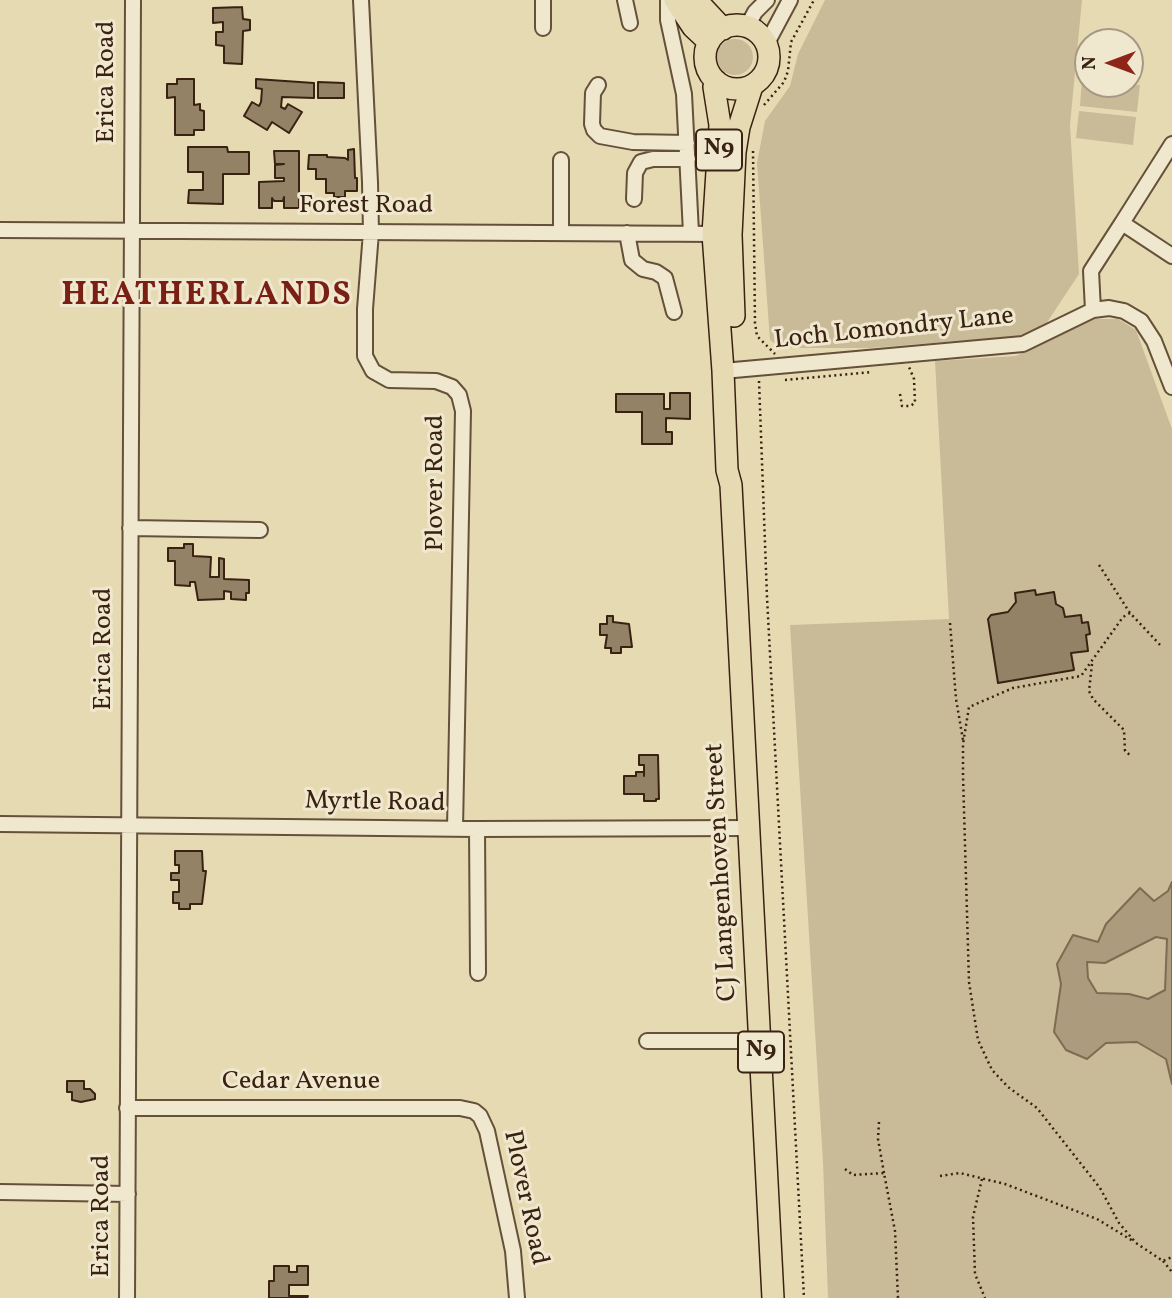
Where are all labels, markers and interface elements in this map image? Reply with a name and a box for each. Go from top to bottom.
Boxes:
street label: Erica Road [92,21,124,143]
north arrow [1074,28,1144,98]
text: N [1077,56,1103,70]
road number: N9 [696,130,742,170]
street label: Forest Road [299,191,433,223]
district label: HEATHERLANDS [63,278,351,318]
street label: Loch Lomondry Lane [773,302,1015,358]
street label: Plover Road [421,414,453,552]
street label: Erica Road [89,588,121,710]
street label: CJ Langenhoven Street [701,742,745,1002]
street label: Myrtle Road [304,787,446,821]
road number: N9 [738,1032,784,1072]
street label: Cedar Avenue [222,1067,380,1099]
street label: Plover Road [494,1128,554,1268]
street label: Erica Road [87,1155,119,1277]

